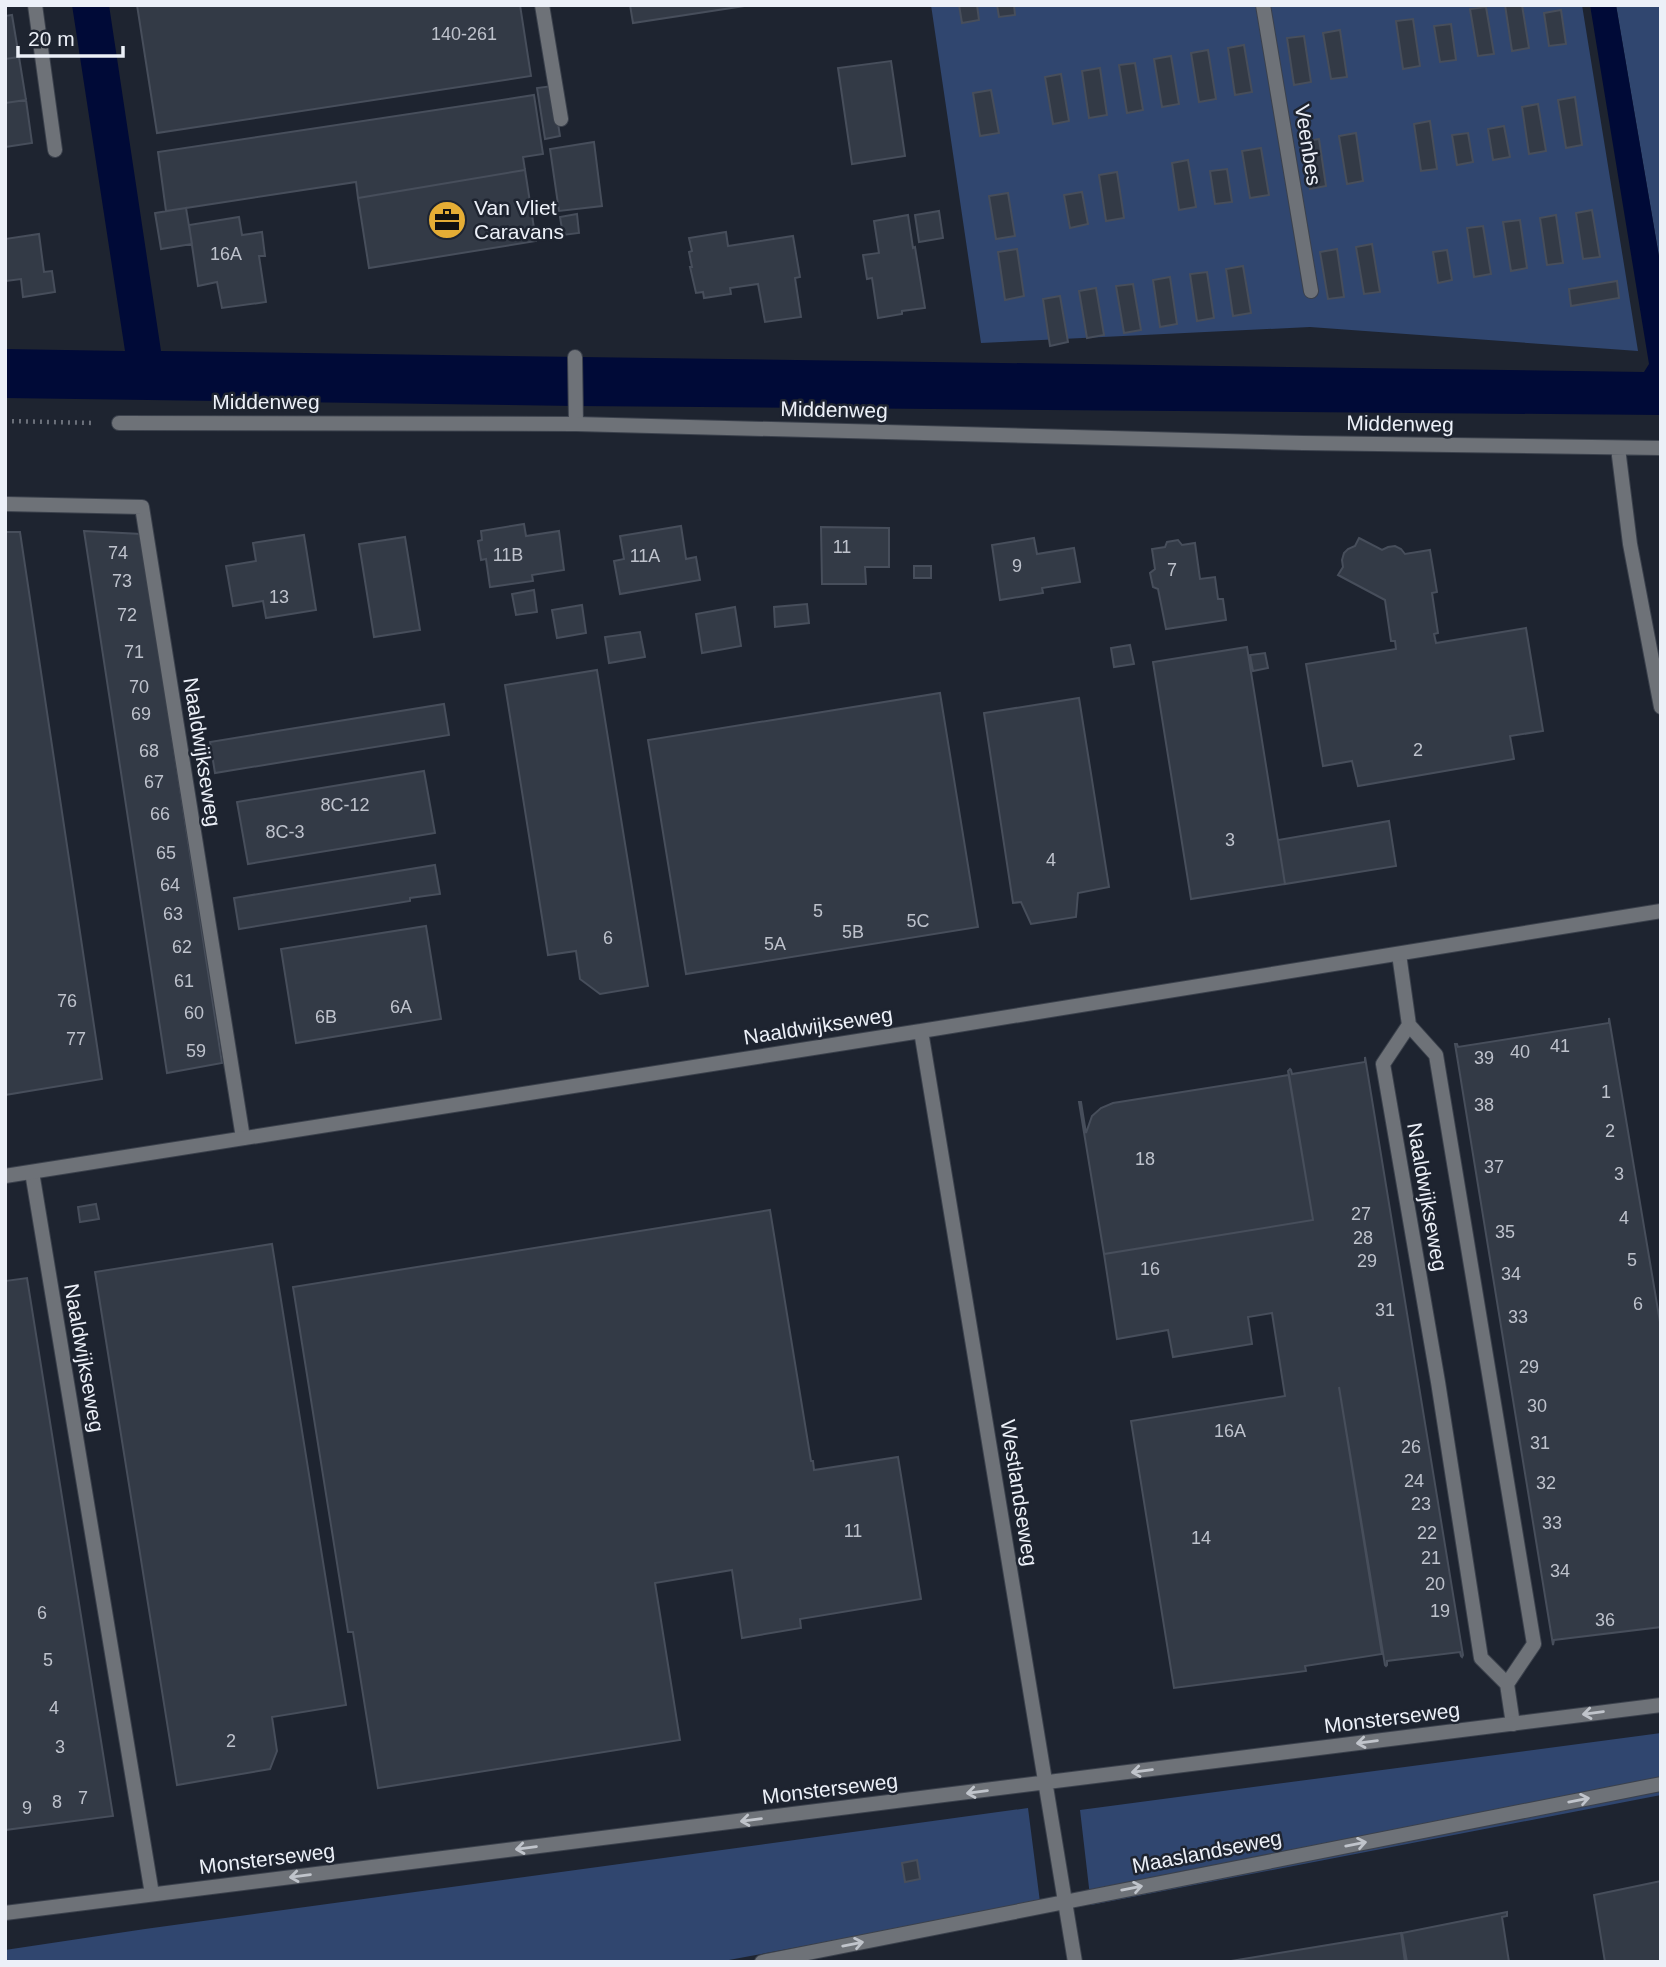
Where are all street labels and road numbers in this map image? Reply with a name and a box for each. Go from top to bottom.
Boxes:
street label: Veenbes [1291,103,1326,187]
street label: Middenweg [212,390,320,413]
street label: Middenweg [780,397,888,422]
street label: Middenweg [1346,411,1454,436]
street label: Naaldwijkseweg [179,676,226,828]
street label: Naaldwijkseweg [742,1002,894,1049]
street label: Naaldwijkseweg [1403,1121,1452,1273]
street label: Naaldwijkseweg [60,1282,109,1434]
street label: Westlandseweg [997,1418,1042,1568]
street label: Monsterseweg [1323,1698,1461,1737]
street label: Monsterseweg [761,1769,899,1808]
street label: Maaslandseweg [1130,1826,1284,1877]
street label: Monsterseweg [198,1839,336,1878]

